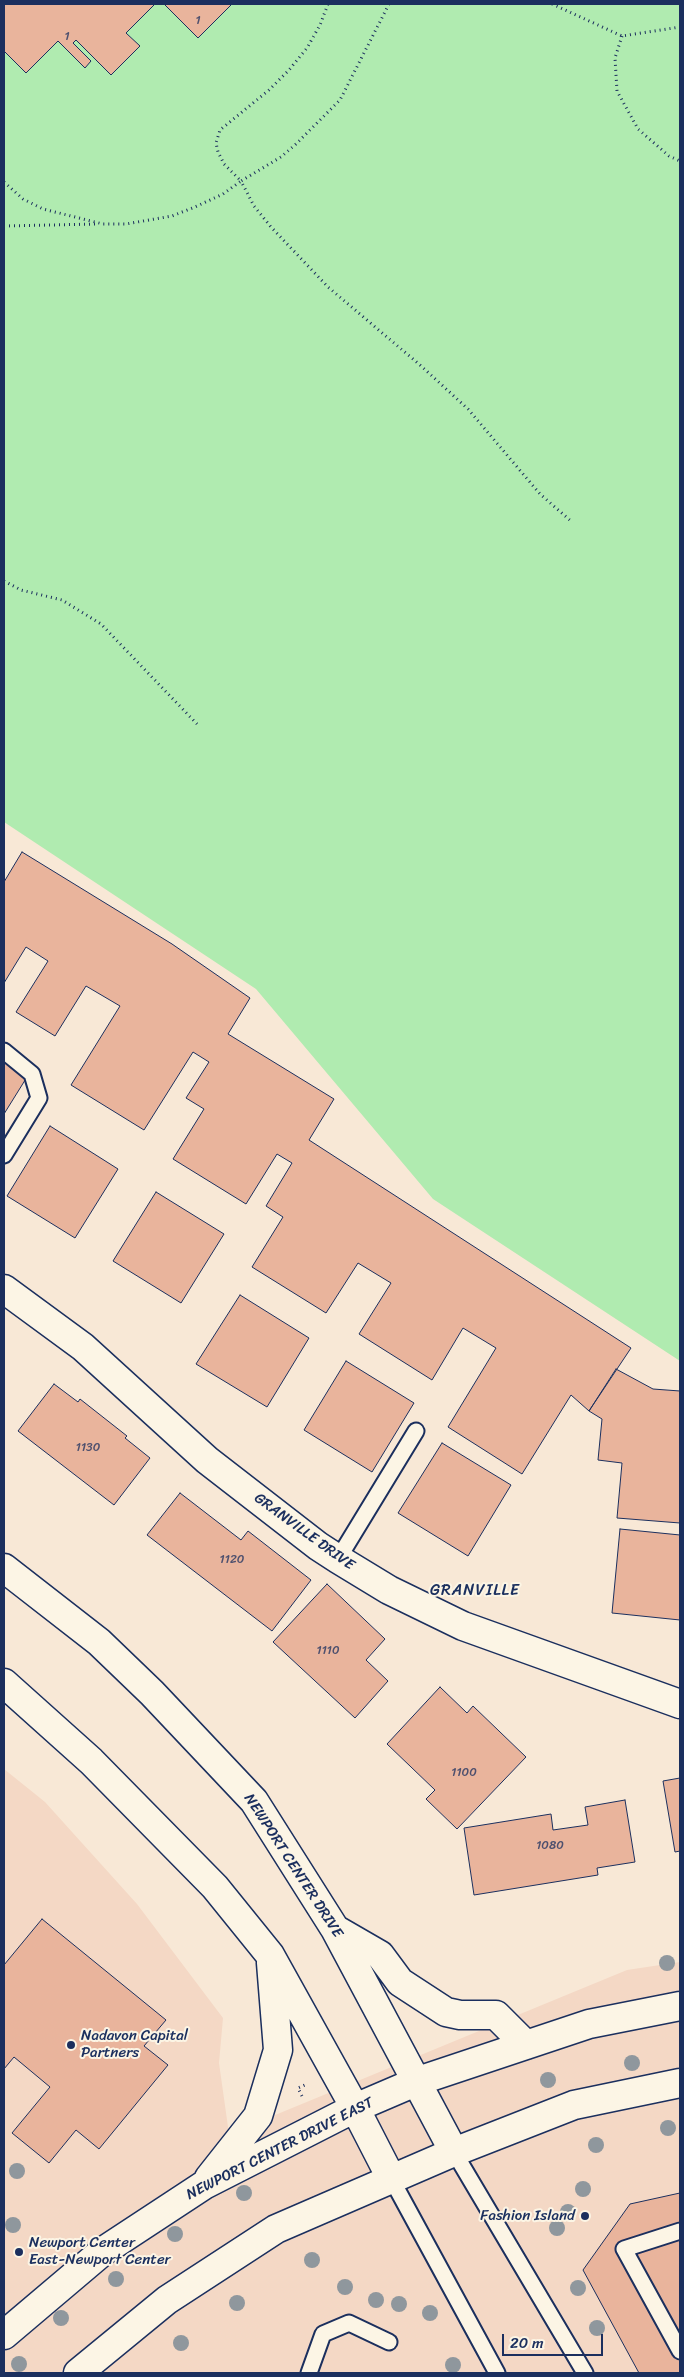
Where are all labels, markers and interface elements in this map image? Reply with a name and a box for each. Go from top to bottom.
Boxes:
house number: 1 [195,14,201,28]
house number: 1 [64,30,70,44]
house number: 1130 [76,1441,100,1455]
street label: GRANVILLE DRIVE [250,1490,358,1574]
house number: 1120 [220,1553,244,1567]
district label: GRANVILLE [430,1581,520,1601]
house number: 1110 [316,1644,340,1658]
house number: 1100 [451,1766,477,1780]
street label: NEWPORT CENTER DRIVE [240,1791,346,1941]
house number: 1080 [536,1839,564,1853]
place label: Nadavon Capital Partners [81,2027,188,2062]
marker: Nadavon Capital Partners [65,2039,77,2051]
street label: NEWPORT CENTER DRIVE EAST [184,2094,376,2204]
place label: Fashion Island [480,2207,575,2225]
marker: Fashion Island [579,2210,591,2222]
place label: Newport Center East-Newport Center [29,2234,171,2269]
marker: Newport Center East-Newport Center [13,2246,25,2258]
scale bar [504,2324,605,2356]
text: 20 m [510,2330,544,2356]

